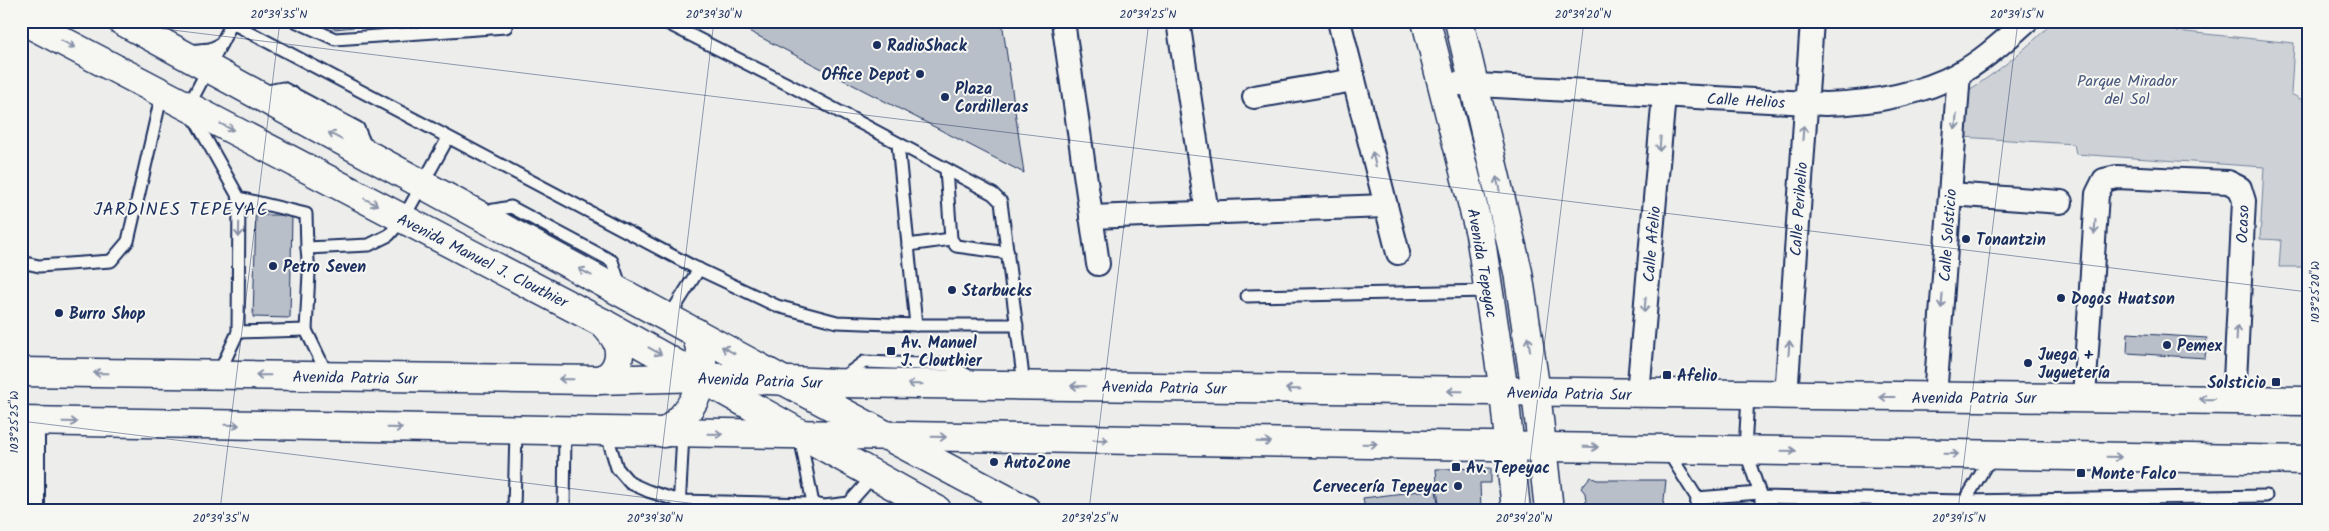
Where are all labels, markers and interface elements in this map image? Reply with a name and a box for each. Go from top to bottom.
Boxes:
text: 20°39'35"N [251,5,307,24]
text: 20°39'30"N [686,5,742,24]
text: 20°39'25"N [1119,5,1177,24]
text: 20°39'20"N [1555,5,1611,24]
text: 20°39'15"N [1990,5,2044,24]
place label: RadioShack [887,34,968,59]
one-way arrow [60,39,75,49]
marker: RadioShack [871,39,883,51]
place label: Office Depot [821,63,911,88]
marker: Office Depot [914,68,926,80]
park label: Parque Mirador del Sol [2077,69,2179,112]
place label: Plaza Cordilleras [955,77,1029,120]
street label: Calle Helios [1706,87,1786,116]
marker: Plaza Cordilleras [939,91,951,103]
one-way arrow [1951,114,1960,130]
one-way arrow [219,123,234,132]
one-way arrow [1799,125,1808,141]
one-way arrow [327,131,342,141]
one-way arrow [1655,135,1665,151]
one-way arrow [1368,151,1378,167]
street label: Calle Perihelio [1784,161,1815,257]
one-way arrow [1493,177,1502,193]
street label: Calle Solsticio [1933,188,1964,282]
district label: JARDINES TEPEYAC [93,196,269,225]
one-way arrow [363,198,378,207]
street label: Ocaso [2230,204,2257,244]
street label: Calle Afelio [1637,205,1668,283]
street label: Avenida Manuel J. Clouthier [392,207,574,316]
street label: Avenida Tepeyac [1460,207,1503,320]
one-way arrow [2091,219,2100,235]
one-way arrow [234,221,244,237]
place label: Tonantzin [1976,228,2046,253]
marker: Tonantzin [1960,233,1972,245]
place label: Petro Seven [283,255,366,280]
marker: Petro Seven [267,260,279,272]
text: 103°25'20"W [2306,261,2325,323]
one-way arrow [578,267,593,277]
place label: Starbucks [962,279,1033,304]
marker: Starbucks [946,284,958,296]
place label: Dogos Huatson [2071,287,2175,312]
marker: Dogos Huatson [2055,292,2067,304]
one-way arrow [1937,293,1947,309]
one-way arrow [1641,297,1650,313]
place label: Burro Shop [69,302,146,327]
marker: Burro Shop [53,307,65,319]
one-way arrow [2232,326,2241,342]
place label: Av. Manuel J. Clouthier [901,331,983,374]
place label: Pemex [2177,334,2223,359]
one-way arrow [1524,336,1534,352]
marker: Pemex [2161,339,2173,351]
one-way arrow [1785,340,1794,356]
place label: Juega + Juguetería [2038,343,2110,386]
one-way arrow [720,345,735,355]
marker: Av. Manuel J. Clouthier [885,345,897,357]
one-way arrow [647,346,661,356]
marker: Juega + Juguetería [2022,357,2034,369]
place label: Afelio [1677,364,1718,389]
street label: Avenida Patria Sur [292,365,419,392]
street label: Avenida Patria Sur [697,367,824,396]
one-way arrow [93,368,109,378]
marker: Afelio [1661,369,1673,381]
one-way arrow [255,371,271,380]
place label: Solsticio [2207,371,2266,396]
one-way arrow [558,374,574,384]
street label: Avenida Patria Sur [1101,375,1228,402]
marker: Solsticio [2270,376,2282,388]
one-way arrow [907,379,924,389]
one-way arrow [1070,381,1086,391]
street label: Avenida Patria Sur [1506,381,1633,408]
one-way arrow [1285,384,1301,394]
one-way arrow [1447,386,1464,396]
street label: Avenida Patria Sur [1912,386,2038,411]
text: 103°25'25"W [5,391,24,453]
one-way arrow [1879,392,1895,402]
one-way arrow [2199,394,2215,404]
one-way arrow [62,417,78,427]
one-way arrow [224,420,240,430]
one-way arrow [386,423,403,433]
one-way arrow [706,429,723,439]
one-way arrow [930,432,947,442]
one-way arrow [1093,435,1109,445]
one-way arrow [1256,437,1272,447]
one-way arrow [1362,439,1378,449]
one-way arrow [1583,442,1599,452]
one-way arrow [1781,446,1797,455]
one-way arrow [1943,449,1959,458]
place label: AutoZone [1004,451,1071,476]
one-way arrow [2105,452,2121,461]
marker: AutoZone [988,456,1000,468]
place label: Av. Tepeyac [1466,456,1550,481]
marker: Av. Tepeyac [1450,461,1462,473]
place label: Monte Falco [2091,462,2177,487]
marker: Monte Falco [2075,467,2087,479]
place label: Cervecería Tepeyac [1313,475,1448,500]
marker: Cervecería Tepeyac [1452,480,1464,492]
text: 20°39'35"N [193,509,249,528]
text: 20°39'30"N [627,509,683,528]
text: 20°39'25"N [1061,509,1119,528]
text: 20°39'20"N [1496,509,1552,528]
text: 20°39'15"N [1932,509,1986,528]

